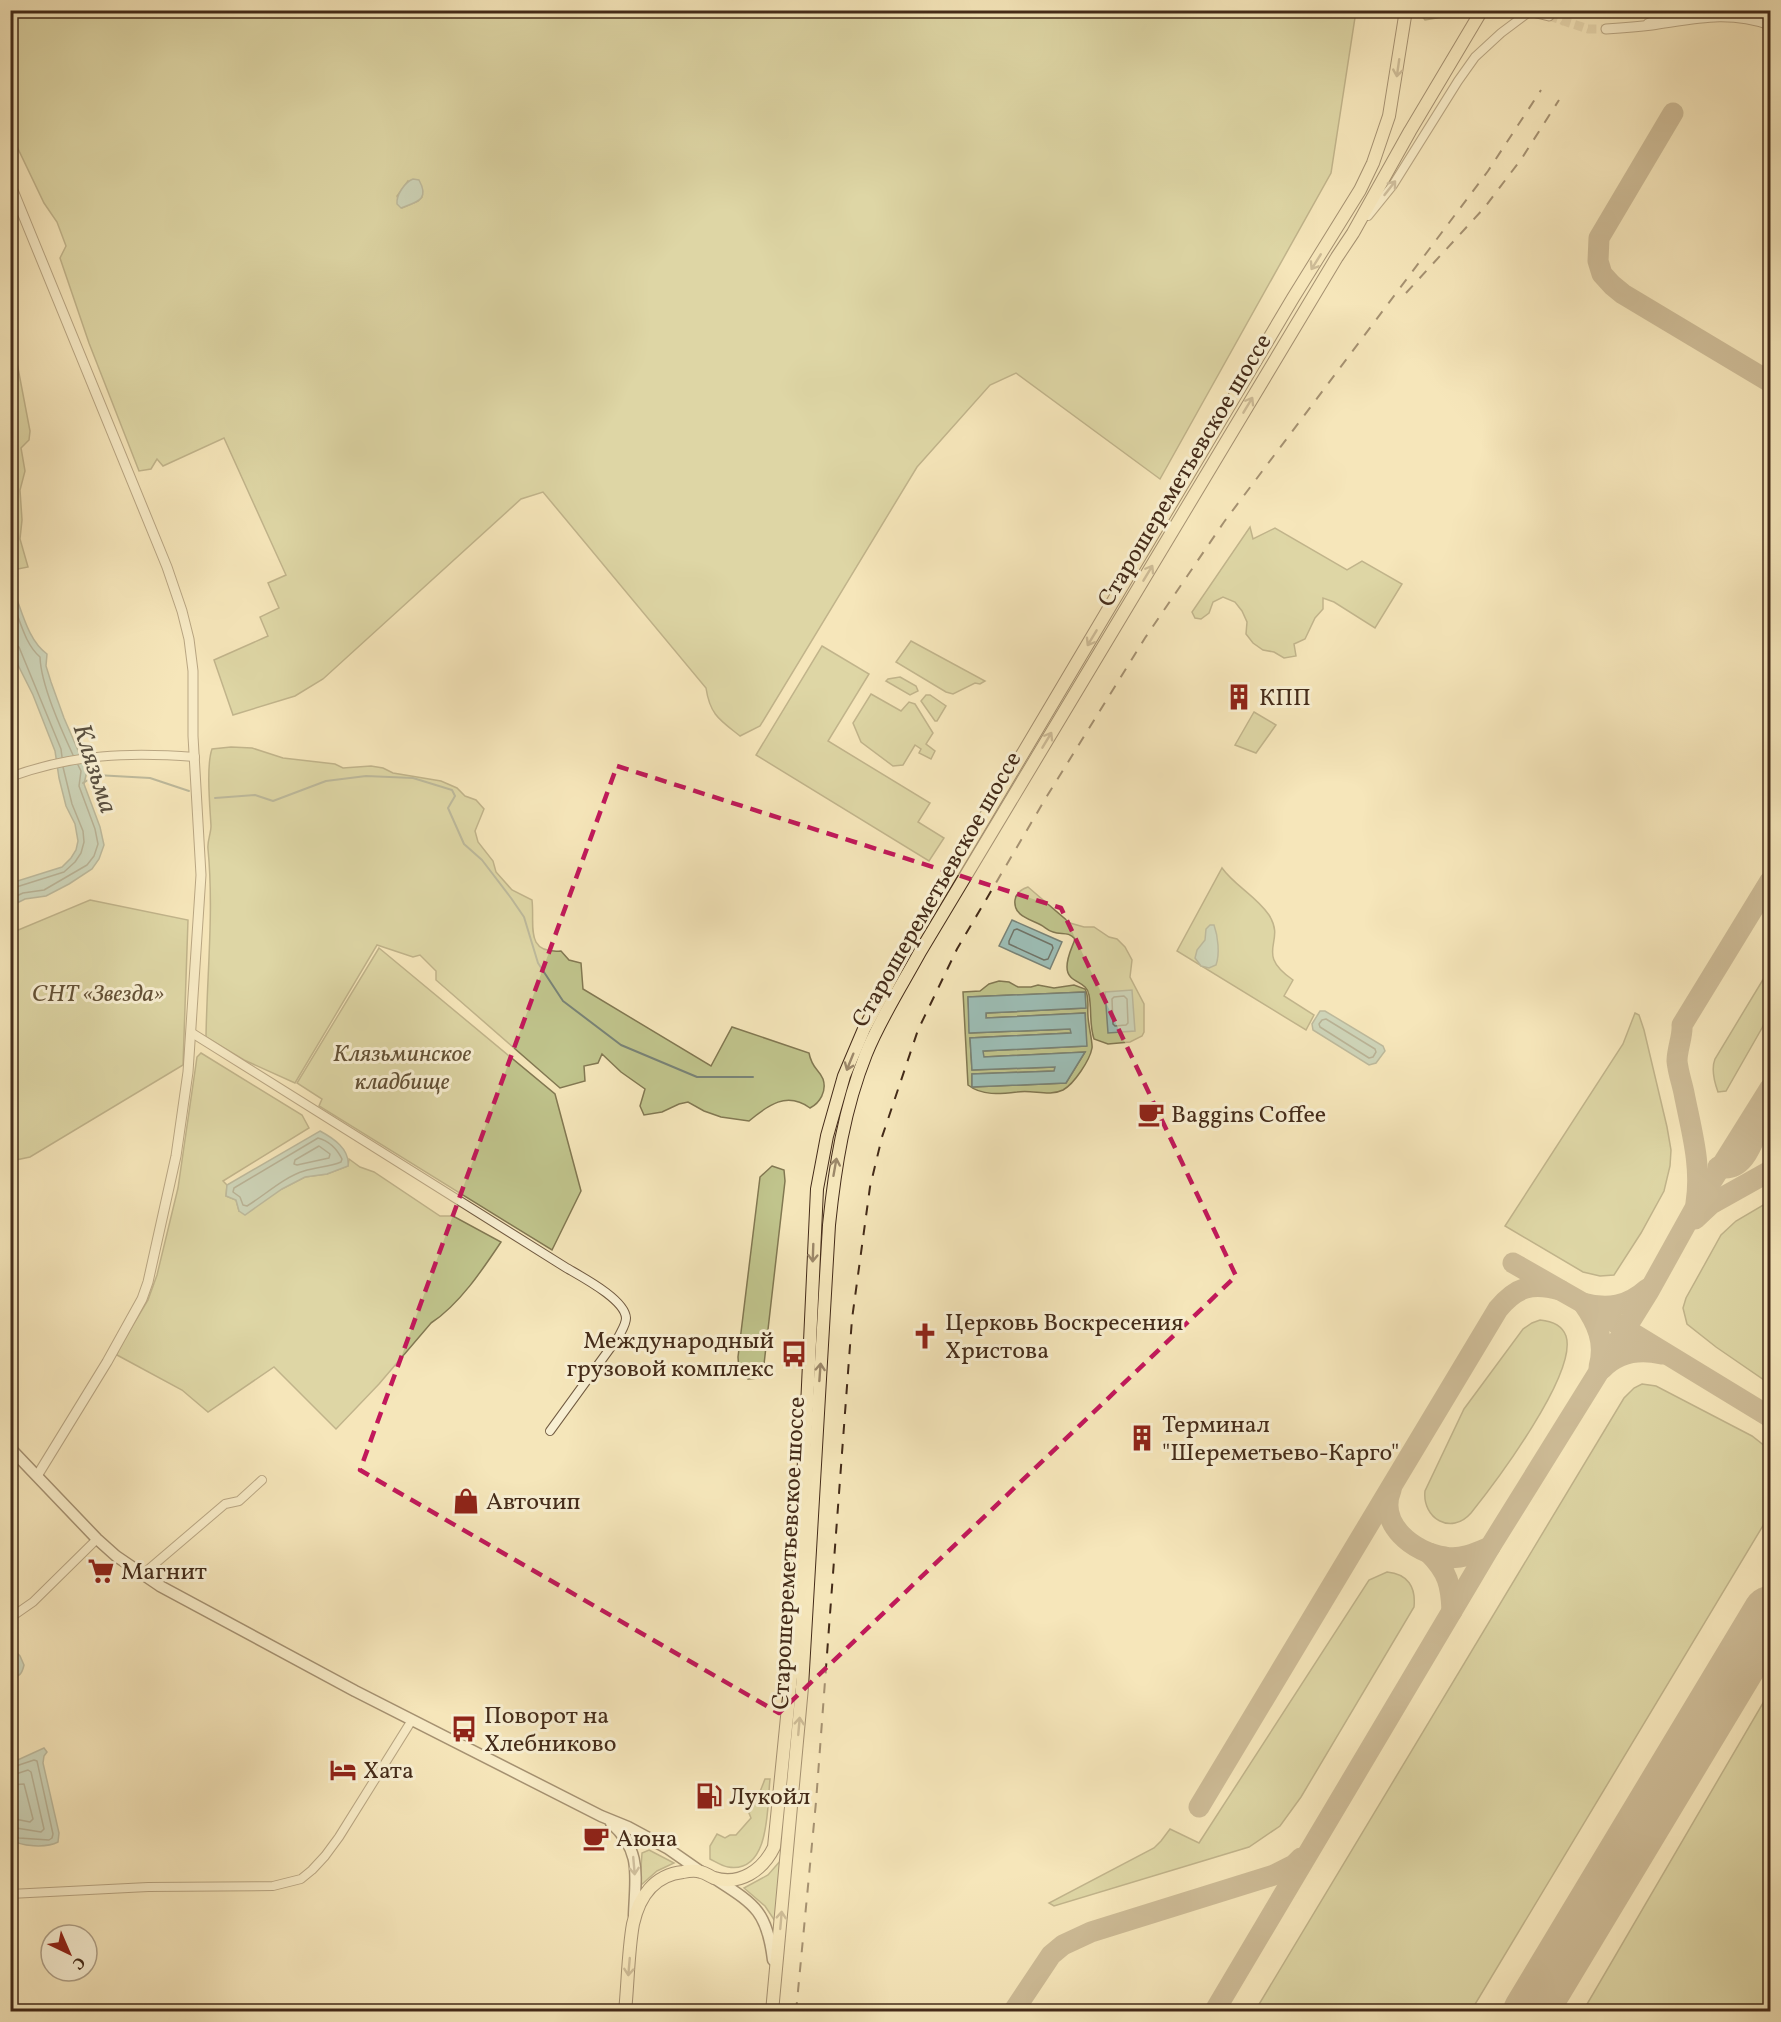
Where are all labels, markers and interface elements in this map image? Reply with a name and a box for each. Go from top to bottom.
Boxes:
one-way arrow [1392,58,1403,78]
one-way arrow [1384,180,1397,196]
one-way arrow [1309,253,1322,270]
street label: Старошереметьевское шоссе [1090,328,1281,614]
one-way arrow [1242,397,1254,414]
one-way arrow [1142,565,1154,582]
one-way arrow [1086,629,1098,646]
building icon: КПП [1224,682,1254,712]
place label: КПП [1259,682,1311,716]
water label: Клязьма [63,719,125,818]
one-way arrow [1041,732,1053,749]
street label: Старошереметьевское шоссе [845,746,1031,1034]
park label: СНТ «Звезда» [32,978,164,1012]
park label: Клязьминское кладбище [333,1038,471,1100]
one-way arrow [843,1052,854,1071]
cafe icon: Baggins Coffee [1136,1099,1166,1129]
place label: Baggins Coffee [1171,1099,1326,1133]
one-way arrow [830,1158,841,1177]
one-way arrow [808,1242,819,1262]
place label: Церковь Воскресения Христова [945,1307,1184,1369]
church icon: Церковь Воскресения Христова [910,1321,940,1351]
place label: Международный грузовой комплекс [567,1325,774,1387]
bus stop icon: Международный грузовой комплекс [779,1339,809,1369]
one-way arrow [814,1363,825,1383]
street label: Старошереметьевское шоссе [765,1396,815,1711]
place label: Терминал "Шереметьево-Карго" [1162,1409,1399,1471]
building icon: Терминал "Шереметьево-Карго" [1127,1423,1157,1453]
shop icon: Авточип [451,1486,481,1516]
place label: Авточип [486,1486,581,1520]
supermarket icon: Магнит [86,1556,116,1586]
place label: Магнит [121,1556,207,1590]
place label: Поворот на Хлебниково [484,1700,617,1762]
bus stop icon: Поворот на Хлебниково [449,1714,479,1744]
one-way arrow [793,1717,804,1736]
hotel icon: Хата [328,1755,358,1785]
place label: Хата [363,1755,414,1789]
fuel station icon: Лукойл [694,1781,724,1811]
place label: Лукойл [729,1781,810,1815]
cafe icon: Аюна [581,1823,611,1853]
place label: Аюна [616,1823,678,1857]
one-way arrow [629,1856,640,1875]
one-way arrow [776,1911,787,1931]
north arrow [39,1923,99,1983]
text: С [67,1951,89,1974]
one-way arrow [623,1957,634,1977]

